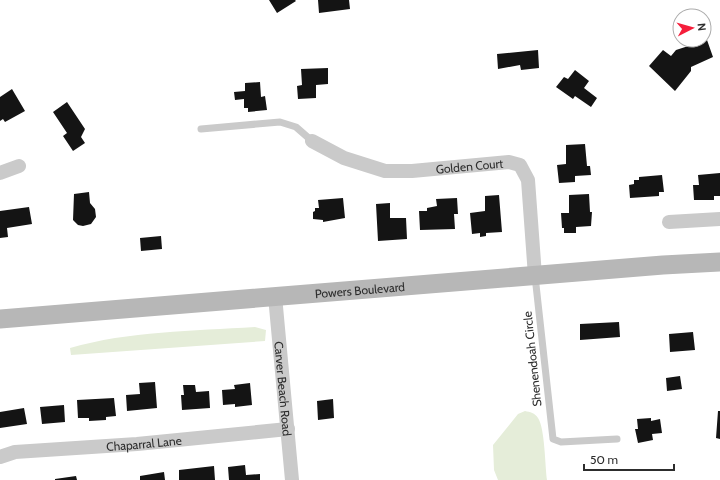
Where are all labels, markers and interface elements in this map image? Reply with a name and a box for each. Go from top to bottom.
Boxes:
north arrow [672,8,712,48]
text: N [695,22,709,32]
street label: Golden Court [435,155,504,176]
street label: Powers Boulevard [314,279,405,301]
street label: Shenendoah Circle [520,311,544,407]
street label: Carver Beach Road [272,340,295,437]
street label: Chaparral Lane [106,432,182,454]
scale bar [584,446,674,472]
text: 50 m [590,452,618,467]

